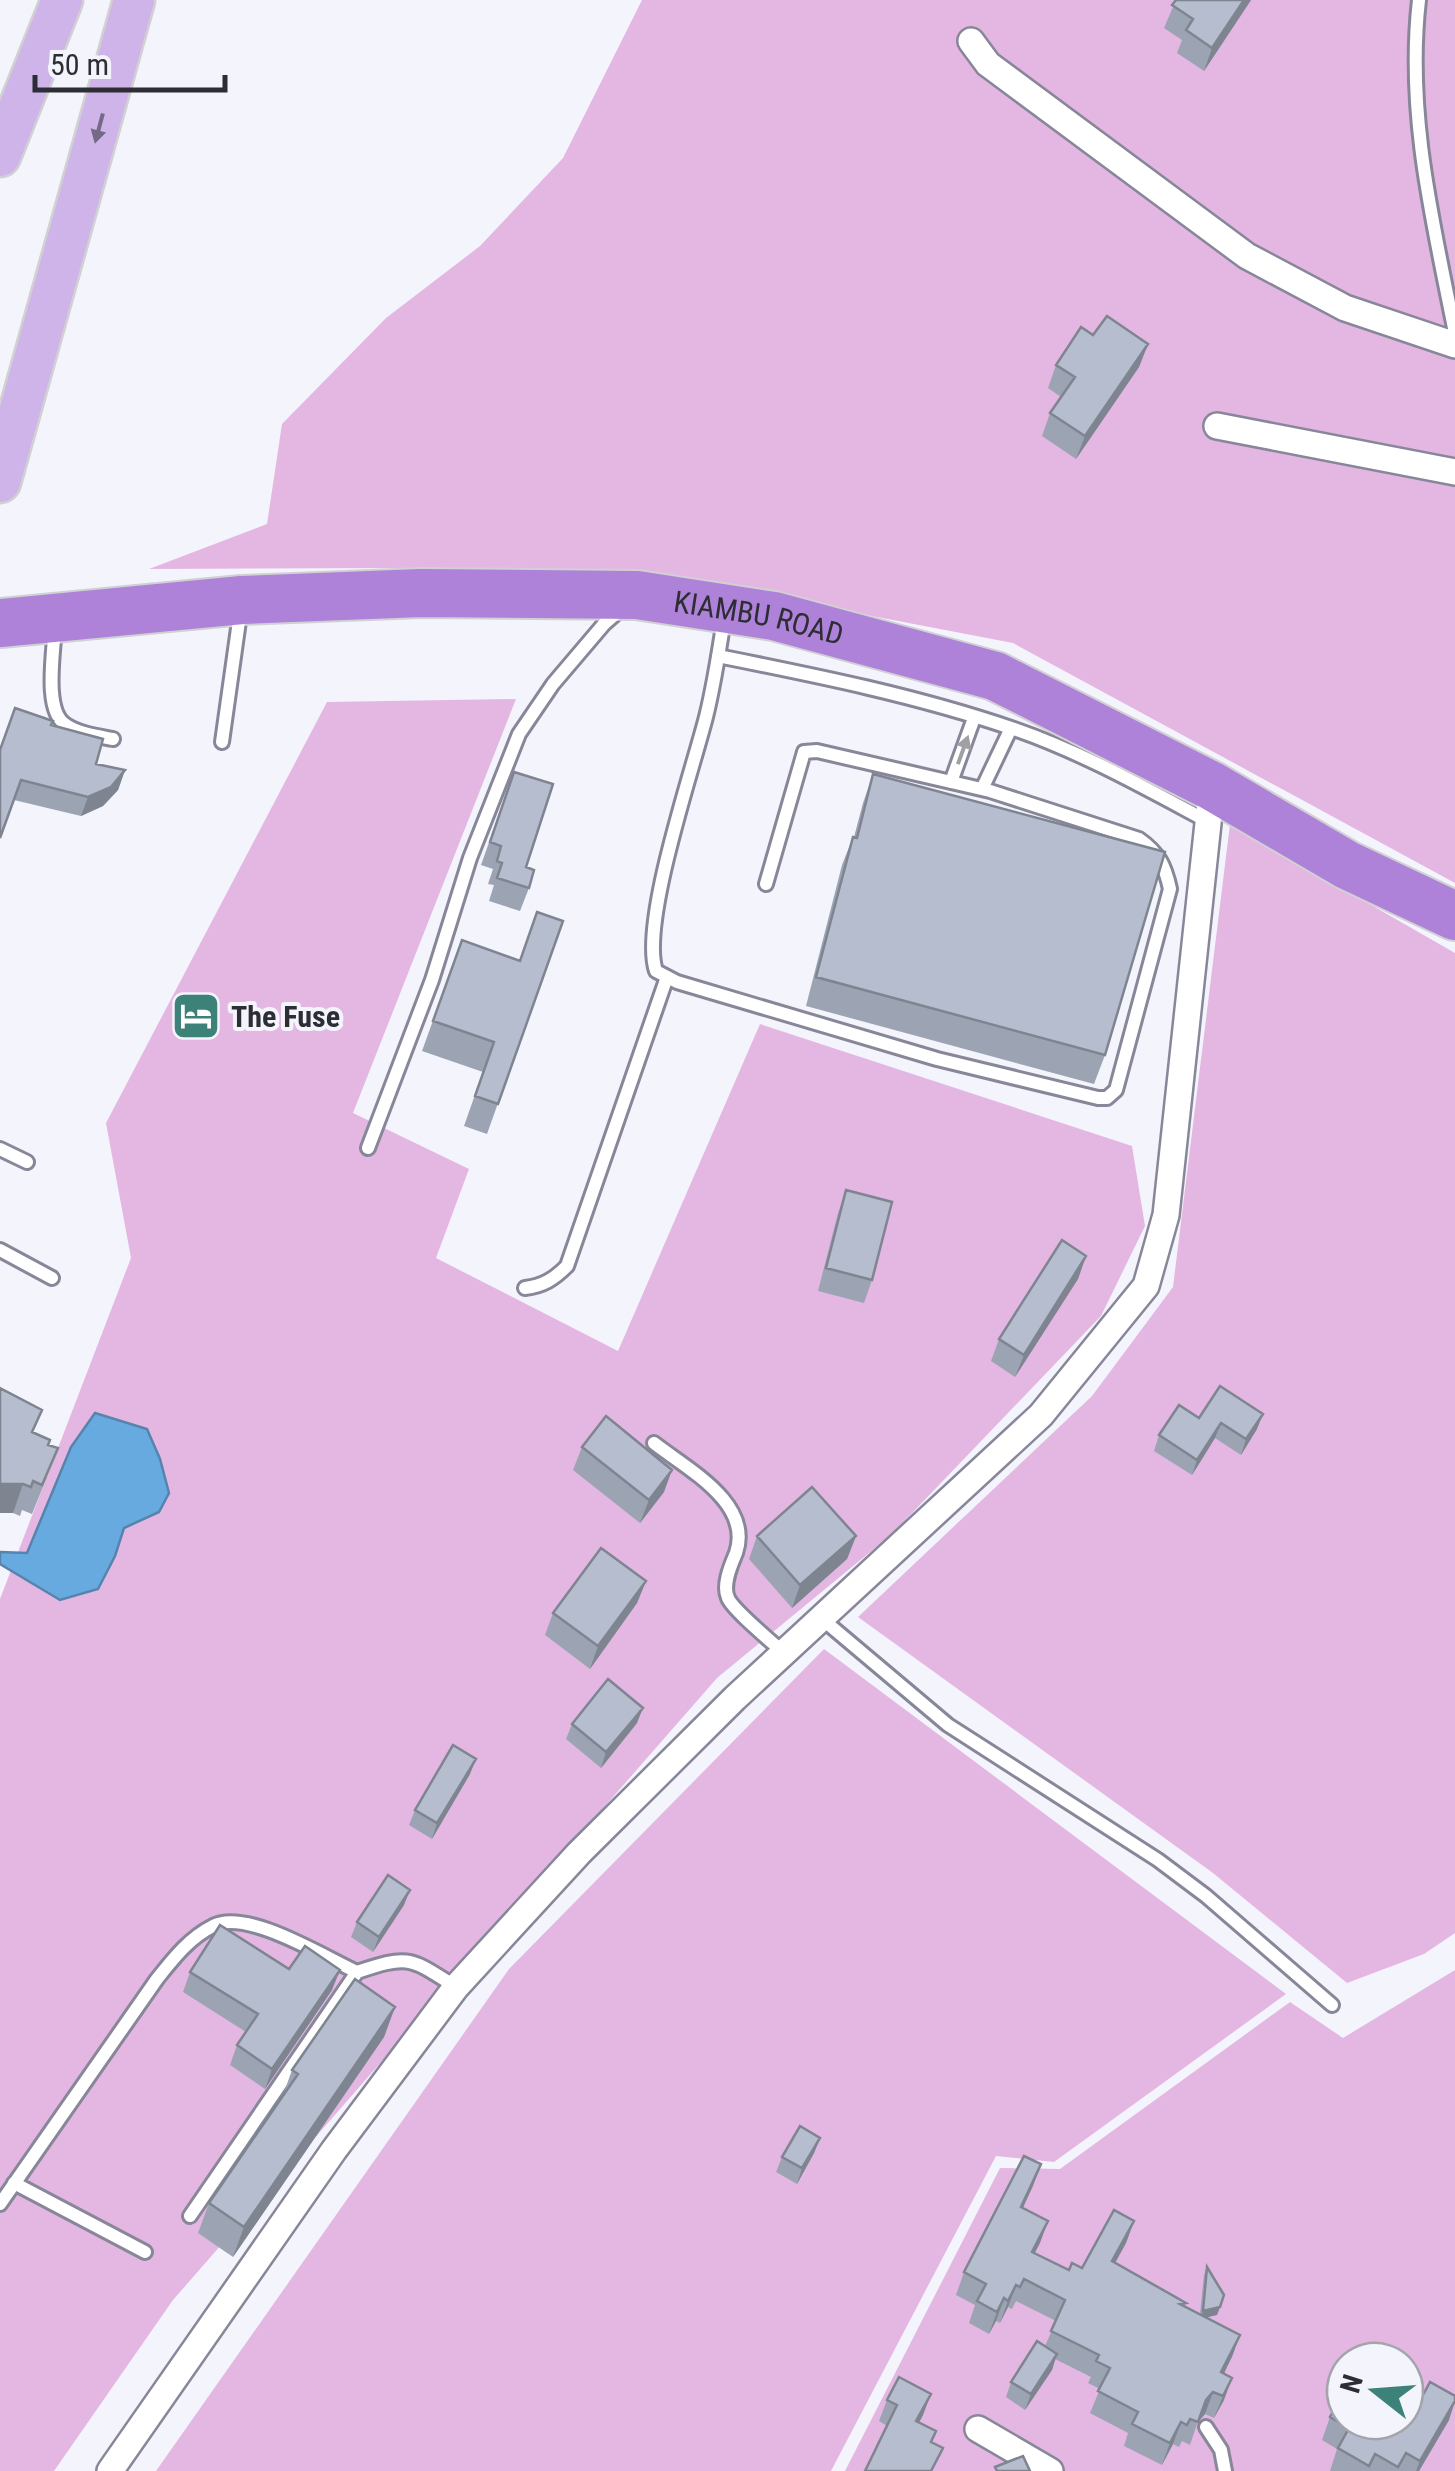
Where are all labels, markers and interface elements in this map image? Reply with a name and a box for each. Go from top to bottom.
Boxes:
scale bar [35,30,225,92]
text: 50 m [50,47,109,82]
one-way arrow [90,113,106,144]
street label: KIAMBU ROAD [671,583,847,652]
one-way arrow [956,734,971,764]
hotel icon: The Fuse [170,990,222,1042]
place label: The Fuse [231,999,340,1034]
north arrow [1325,2341,1425,2441]
text: N [1333,2371,1370,2397]

